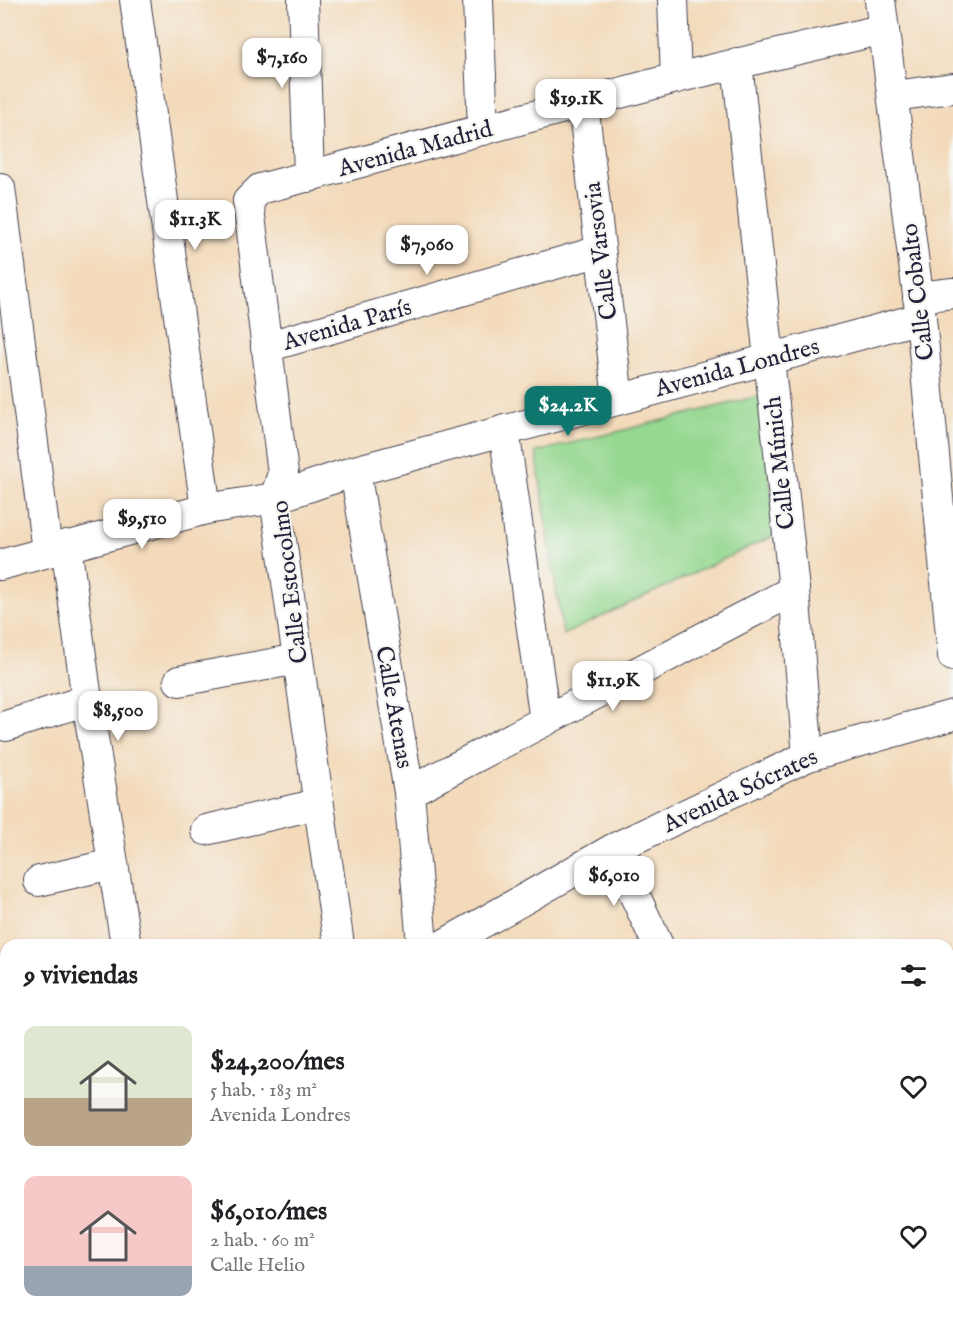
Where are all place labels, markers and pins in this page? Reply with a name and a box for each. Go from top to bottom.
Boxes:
pin: $7,160 [233,38,331,89]
pin: $19.1K [527,79,625,130]
pin: $11.3K [146,200,244,251]
pin: $7,060 [378,225,476,276]
pin: $24.2K [519,386,617,437]
pin: $9,510 [93,499,191,550]
pin: $11.9K [564,661,662,712]
pin: $8,500 [69,691,167,742]
pin: $6,010 [565,856,663,907]

